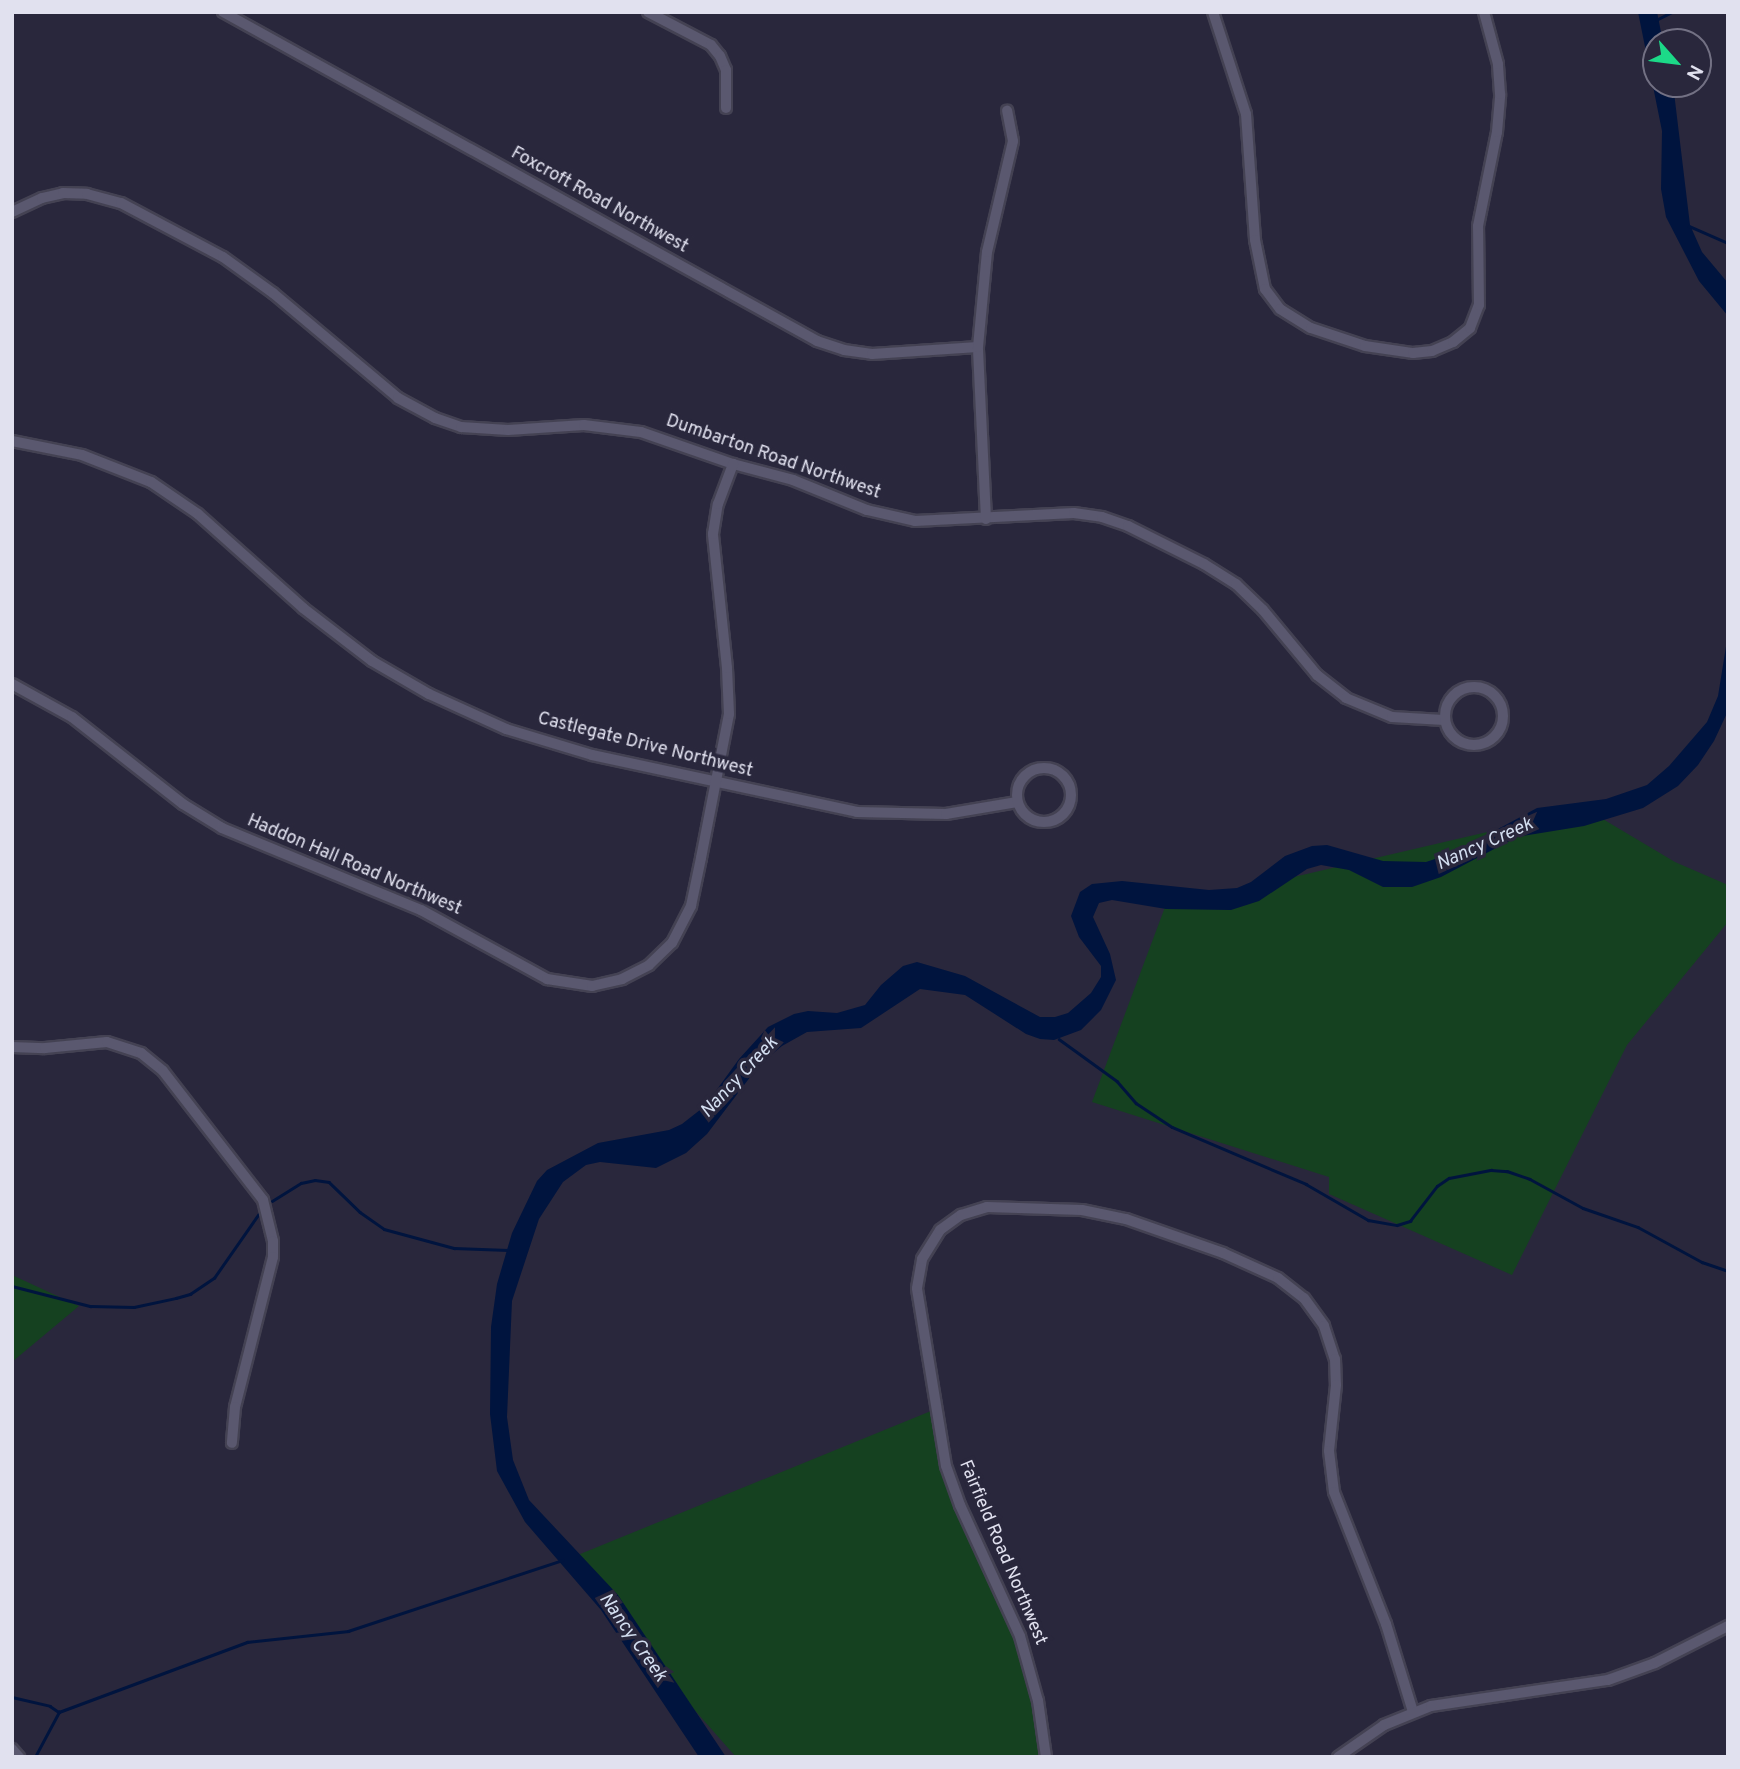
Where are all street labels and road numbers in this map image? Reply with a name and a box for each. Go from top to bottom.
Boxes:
street label: Foxcroft Road Northwest [507,143,691,259]
street label: Dumbarton Road Northwest [663,411,883,505]
street label: Castlegate Drive Northwest [535,709,755,783]
street label: Haddon Hall Road Northwest [243,811,465,921]
street label: Fairfield Road Northwest [953,1457,1051,1649]

